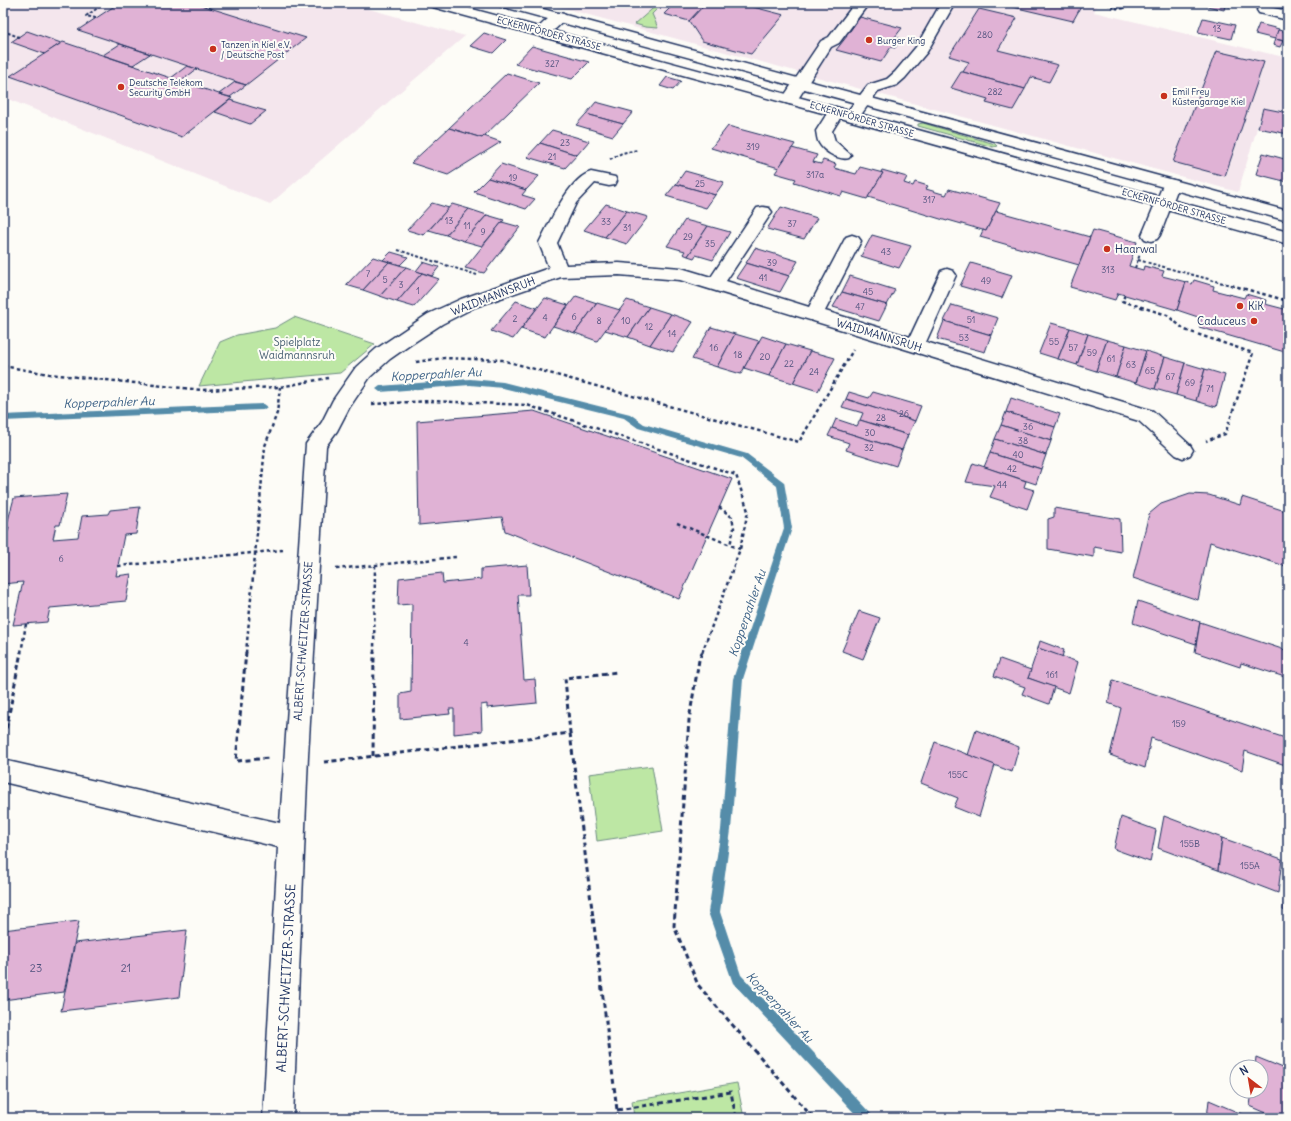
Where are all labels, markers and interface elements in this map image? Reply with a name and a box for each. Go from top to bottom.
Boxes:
street label: ECKERNFÖRDER STRASSE [496,14,602,52]
house number: 13 [1213,23,1221,34]
house number: 280 [977,29,993,40]
marker: Burger King [864,35,874,45]
place label: Burger King [877,35,925,46]
place label: Tanzen in Kiel e.V. / Deutsche Post [221,39,291,60]
marker: Tanzen in Kiel e.V. / Deutsche Post [208,44,218,54]
house number: 327 [545,58,560,69]
place label: Deutsche Telekom Security GmbH [129,77,203,98]
marker: Deutsche Telekom Security GmbH [116,82,126,92]
house number: 282 [987,86,1003,97]
place label: Emil Frey Küstengarage Kiel [1172,86,1245,107]
marker: Emil Frey Küstengarage Kiel [1159,91,1169,101]
street label: ECKERNFÖRDER STRASSE [809,99,915,139]
house number: 23 [560,137,570,148]
house number: 319 [746,141,760,152]
house number: 21 [548,151,556,162]
house number: 317a [806,169,824,180]
house number: 19 [509,172,517,183]
house number: 25 [695,178,705,189]
street label: ECKERNFÖRDER STRASSE [1121,186,1227,226]
house number: 317 [923,194,936,205]
house number: 13 [445,215,453,226]
house number: 33 [601,216,611,227]
house number: 37 [787,218,797,229]
house number: 11 [463,220,471,231]
house number: 31 [623,222,631,233]
house number: 9 [480,226,486,237]
house number: 29 [683,231,693,242]
house number: 35 [705,238,715,249]
place label: Haarwal [1115,242,1157,256]
marker: Haarwal [1102,244,1112,254]
house number: 43 [881,246,891,257]
house number: 39 [767,257,777,268]
house number: 313 [1101,264,1115,275]
house number: 7 [366,268,371,279]
house number: 41 [759,272,767,283]
street label: WAIDMANNSRUH [449,273,537,319]
house number: 5 [382,274,388,285]
house number: 49 [981,275,991,286]
house number: 3 [398,279,404,290]
house number: 1 [416,285,420,296]
house number: 45 [863,286,873,297]
place label: KiK [1248,299,1264,313]
house number: 47 [855,301,865,312]
marker: KiK [1235,301,1245,311]
house number: 6 [571,311,577,322]
house number: 4 [542,312,548,323]
house number: 2 [513,313,518,324]
house number: 51 [967,314,975,325]
place label: Caduceus [1197,314,1246,328]
house number: 8 [596,315,602,326]
house number: 10 [621,315,631,326]
street label: WAIDMANNSRUH [834,315,924,355]
marker: Caduceus [1249,316,1259,326]
house number: 12 [645,321,653,332]
house number: 14 [668,328,676,339]
house number: 53 [959,332,969,343]
park label: Spielplatz Waidmannsruh [259,335,335,362]
house number: 55 [1049,336,1059,347]
house number: 16 [710,342,718,353]
house number: 57 [1068,342,1078,353]
house number: 59 [1087,347,1097,358]
house number: 18 [734,349,742,360]
house number: 20 [760,351,771,362]
house number: 61 [1107,353,1115,364]
house number: 22 [784,358,794,369]
house number: 63 [1126,359,1136,370]
water label: Kopperpahler Au [390,364,483,384]
house number: 65 [1145,365,1155,376]
house number: 24 [809,366,819,377]
house number: 67 [1165,371,1175,382]
house number: 69 [1185,377,1195,388]
house number: 71 [1206,383,1214,394]
water label: Kopperpahler Au [63,393,156,411]
house number: 26 [899,408,909,419]
house number: 28 [876,412,886,423]
house number: 36 [1023,421,1033,432]
house number: 30 [864,427,876,438]
house number: 38 [1018,435,1028,446]
house number: 32 [864,442,874,453]
house number: 40 [1012,449,1024,460]
house number: 42 [1007,463,1017,474]
house number: 44 [997,479,1007,490]
house number: 6 [58,553,64,564]
street label: ALBERT-SCHWEITZER-STRASSE [290,561,316,721]
water label: Kopperpahler Au [725,566,769,659]
house number: 4 [463,637,469,648]
house number: 161 [1046,669,1058,680]
house number: 159 [1172,718,1186,729]
house number: 155C [948,769,968,780]
house number: 155B [1180,838,1200,849]
house number: 155A [1240,860,1260,871]
street label: ALBERT-SCHWEITZER-STRASSE [273,883,299,1073]
house number: 23 [30,961,42,975]
house number: 21 [121,961,131,975]
water label: Kopperpahler Au [743,968,817,1046]
north arrow [1229,1059,1269,1099]
text: N [1237,1062,1251,1078]

